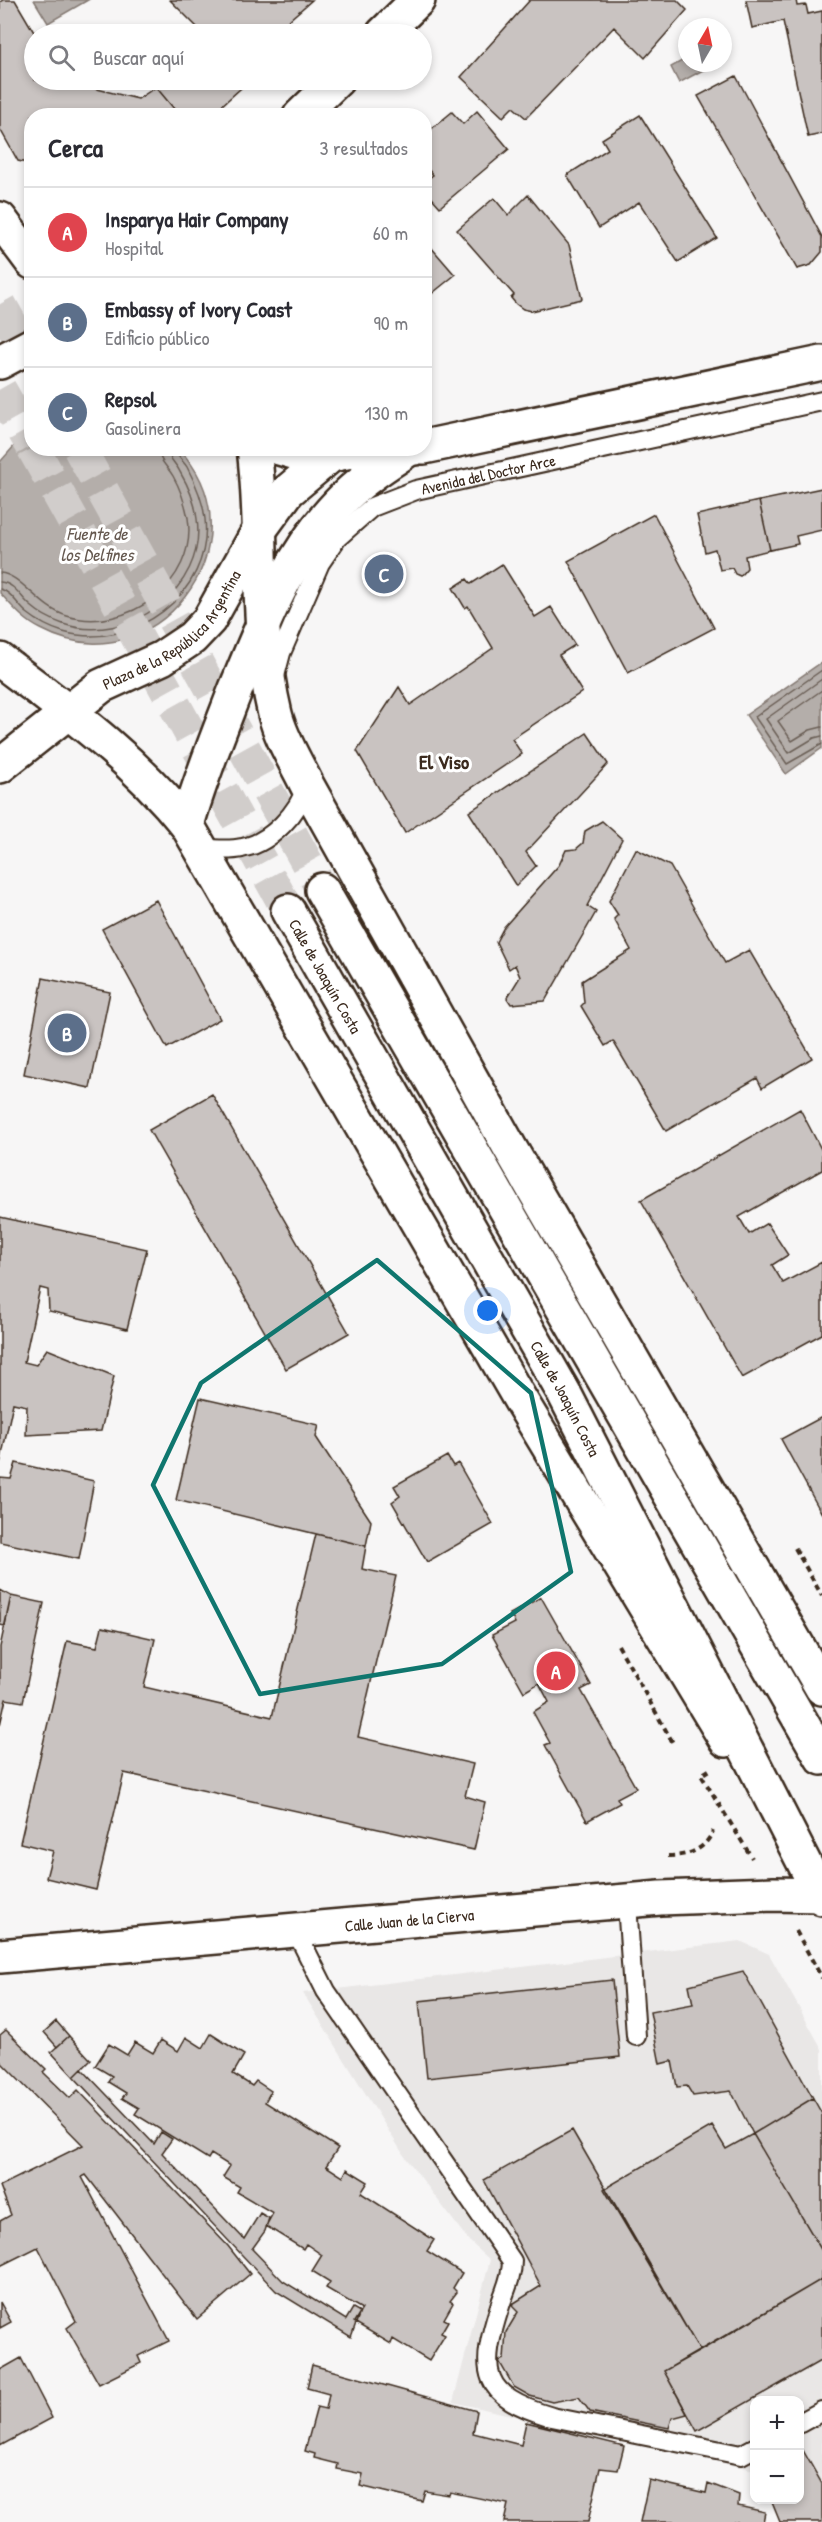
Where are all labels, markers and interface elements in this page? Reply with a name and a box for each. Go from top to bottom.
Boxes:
north arrow [678,18,732,72]
search box [24,24,432,90]
icon: search [45,41,78,74]
text: Buscar aquí [93,42,185,72]
text: Cerca [48,130,103,165]
text: 3 resultados [319,134,408,161]
text: Insparya Hair Company [105,204,289,234]
text: A [63,219,72,246]
text: 60 m [373,219,408,246]
text: Hospital [105,234,163,261]
text: Embassy of Ivory Coast [105,294,292,324]
text: B [62,309,73,336]
text: 90 m [374,309,408,336]
text: Edificio público [105,324,209,351]
text: Repsol [105,384,156,414]
text: C [62,399,73,426]
text: 130 m [365,399,408,426]
text: Gasolinera [105,414,181,441]
street label: Avenida del Doctor Arce [419,449,558,500]
water label: Fuente de los Delfines [60,521,136,567]
pin: C [364,552,404,596]
street label: Plaza de la República Argentina [99,566,246,695]
district label: El Viso [419,748,469,775]
street label: Calle de Joaquín Costa [284,915,367,1037]
pin: B [48,1010,86,1056]
your location [473,1296,502,1325]
street label: Calle de Joaquín Costa [525,1337,606,1460]
pin: A [536,1648,576,1694]
street label: Calle Juan de la Cierva [344,1903,475,1937]
map controls [750,2396,804,2504]
button: + [750,2396,804,2450]
button: − [750,2450,804,2504]

